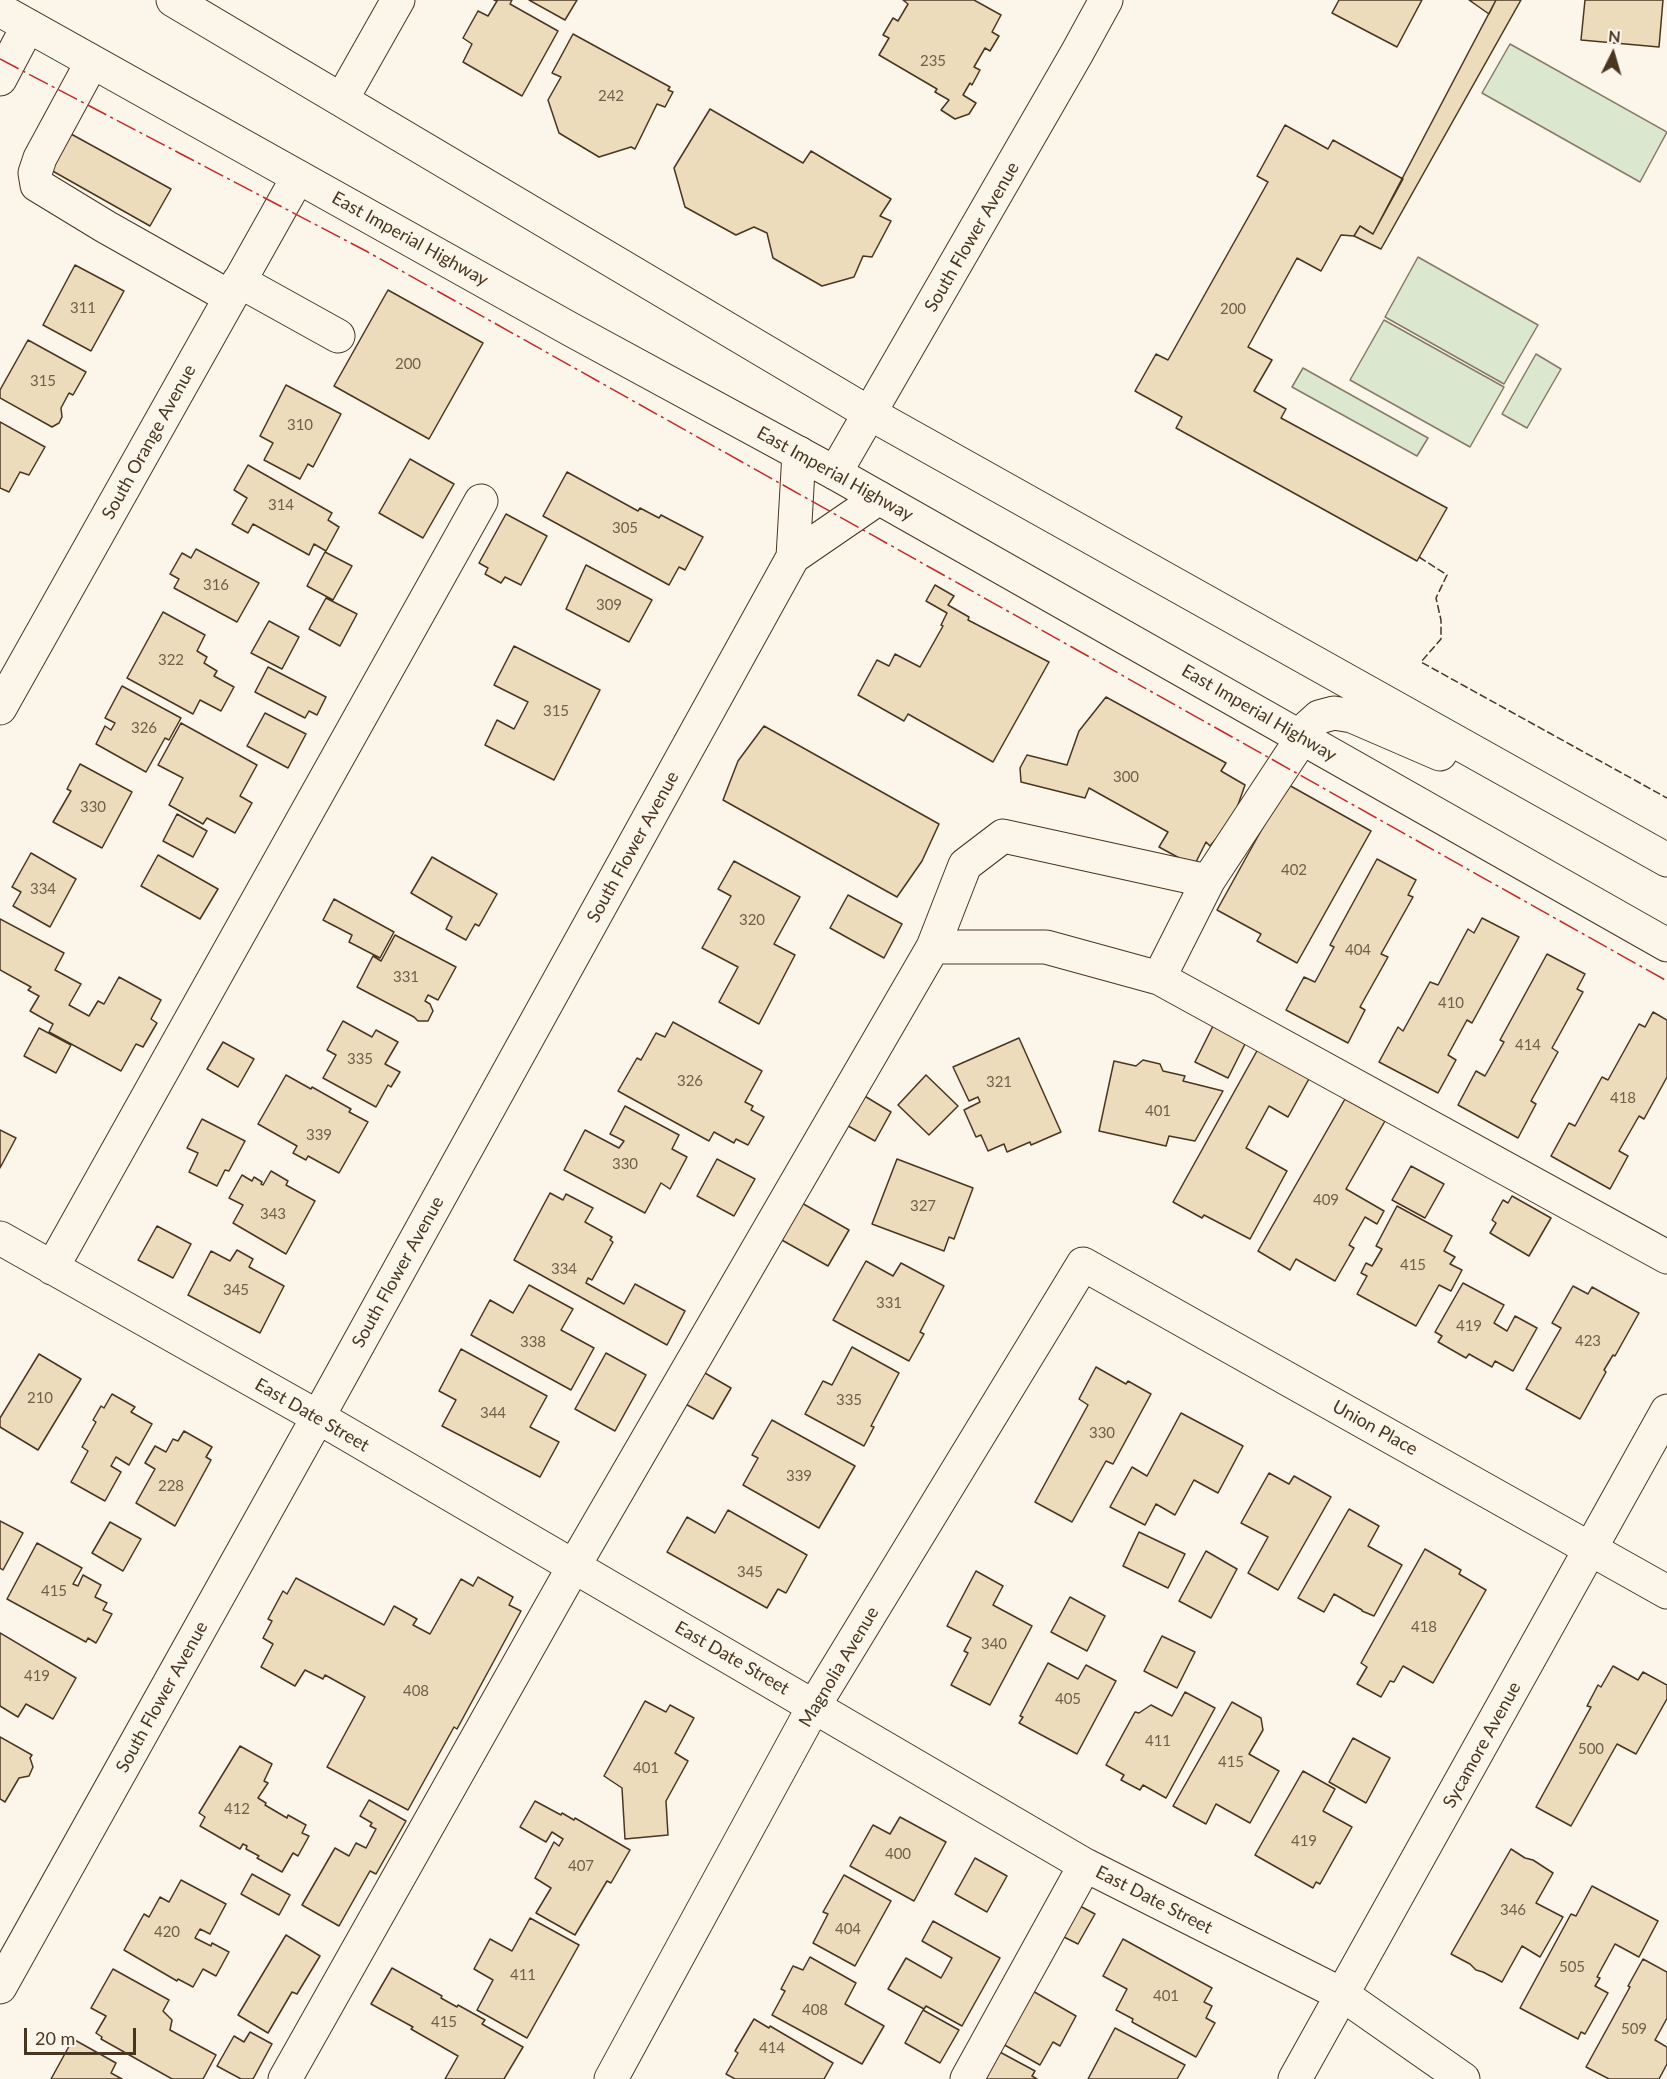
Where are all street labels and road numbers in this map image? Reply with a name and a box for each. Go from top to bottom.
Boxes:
street label: South Flower Avenue [920,158,1024,316]
street label: East Imperial Highway [328,187,492,291]
street label: South Orange Avenue [97,361,201,523]
street label: East Imperial Highway [753,422,917,526]
street label: East Imperial Highway [1178,660,1340,766]
street label: South Flower Avenue [582,768,684,926]
street label: South Flower Avenue [347,1193,449,1351]
street label: East Date Street [251,1374,373,1456]
street label: Union Place [1329,1396,1421,1460]
street label: Magnolia Avenue [795,1603,883,1731]
street label: East Date Street [671,1617,793,1699]
street label: South Flower Avenue [111,1618,213,1776]
street label: Sycamore Avenue [1438,1678,1526,1812]
street label: East Date Street [1092,1861,1216,1939]

